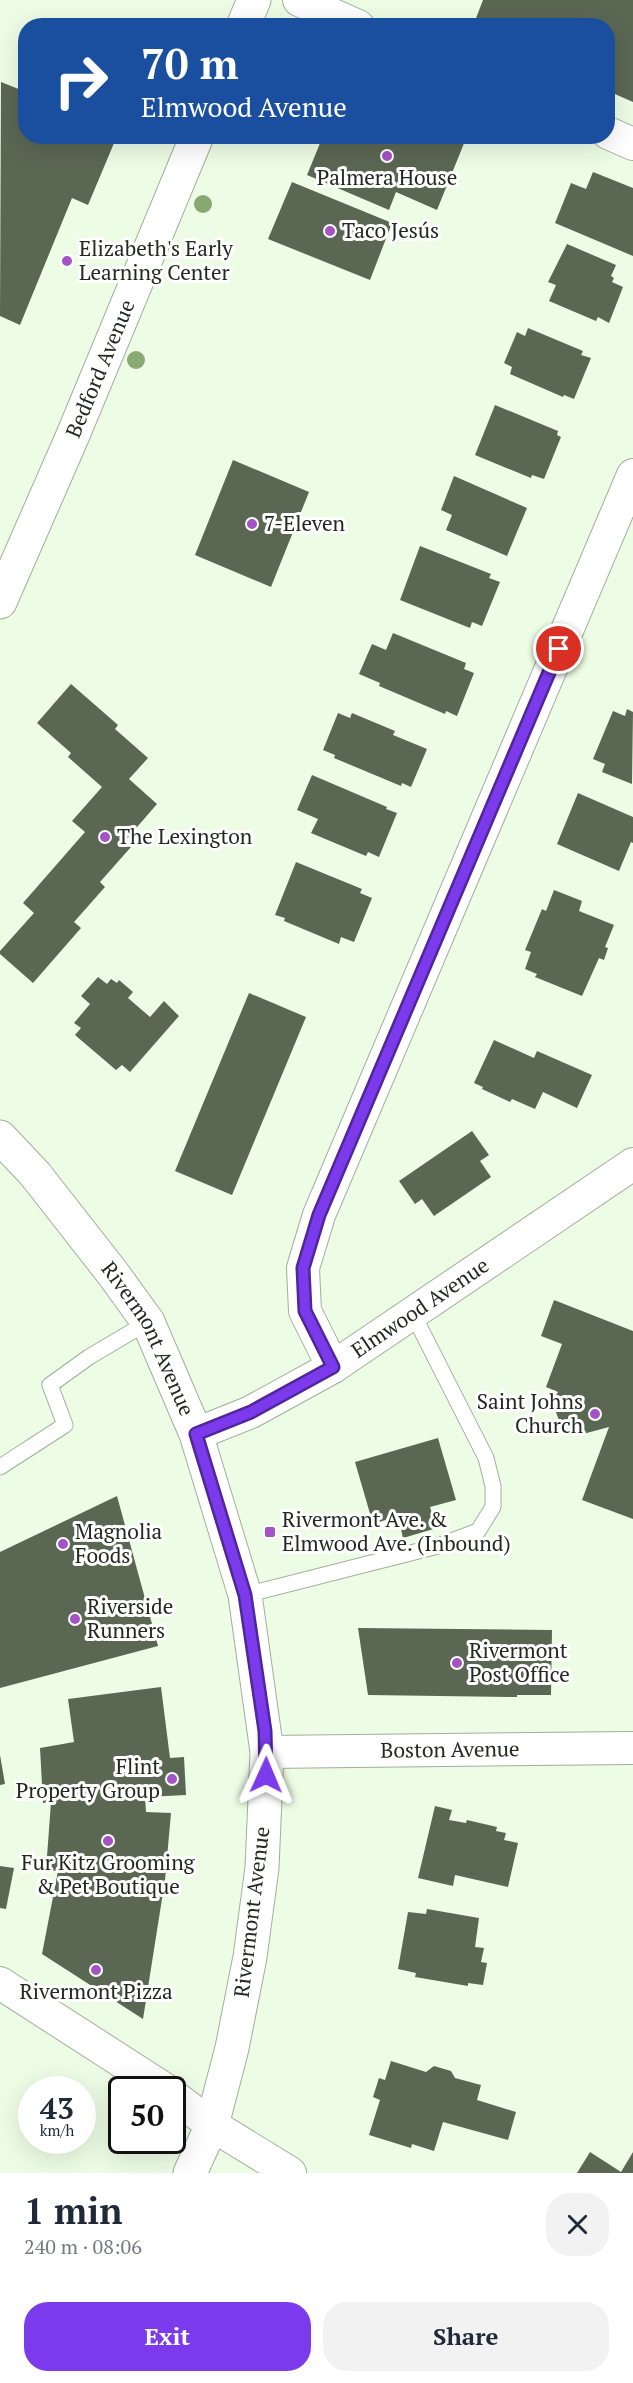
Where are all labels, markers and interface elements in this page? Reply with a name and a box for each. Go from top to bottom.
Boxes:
text: 70 m [141,35,239,91]
icon: right [42,42,120,120]
text: Elmwood Avenue [141,89,347,125]
marker: Palmera House [380,149,394,163]
place label: Palmera House [317,163,457,191]
place label: Taco Jesús [342,216,439,244]
marker: Taco Jesús [323,224,337,238]
place label: Elizabeth's Early Learning Center [79,234,233,286]
marker: Elizabeth's Early Learning Center [60,254,74,268]
street label: Bedford Avenue [58,295,141,442]
place label: 7-Eleven [264,509,346,537]
marker: 7-Eleven [245,517,259,531]
pin [533,623,584,674]
icon: arrive [542,632,575,665]
place label: The Lexington [117,822,253,850]
marker: The Lexington [98,830,112,844]
street label: Elmwood Avenue [345,1251,494,1364]
street label: Rivermont Avenue [96,1255,202,1420]
place label: Saint Johns Church [477,1387,583,1439]
marker: Saint Johns Church [588,1407,602,1421]
place label: Rivermont Ave. & Elmwood Ave. (Inbound) [282,1505,511,1557]
place label: Magnolia Foods [75,1517,163,1569]
marker: Rivermont Ave. & Elmwood Ave. (Inbound) [263,1525,277,1539]
marker: Magnolia Foods [56,1537,70,1551]
place label: Riverside Runners [87,1592,173,1644]
marker: Riverside Runners [68,1612,82,1626]
place label: Rivermont Post Office [469,1636,570,1688]
marker: Rivermont Post Office [450,1656,464,1670]
street label: Boston Avenue [380,1734,520,1764]
position arrow [234,1743,298,1807]
place label: Flint Property Group [16,1752,160,1804]
marker: Flint Property Group [165,1772,179,1786]
street label: Rivermont Avenue [227,1825,275,1999]
marker: Fur Kitz Grooming & Pet Boutique [101,1834,115,1848]
place label: Fur Kitz Grooming & Pet Boutique [21,1848,196,1900]
marker: Rivermont Pizza [89,1963,103,1977]
place label: Rivermont Pizza [19,1977,173,2005]
speed limit sign: 50 [108,2076,186,2154]
text: 43 [40,2088,74,2128]
text: km/h [40,2120,74,2140]
text: 1 min [24,2187,122,2234]
button: close [546,2193,609,2256]
text: 240 m · 08:06 [24,2233,142,2260]
button: Exit [24,2302,311,2371]
button: Share [323,2302,609,2371]

